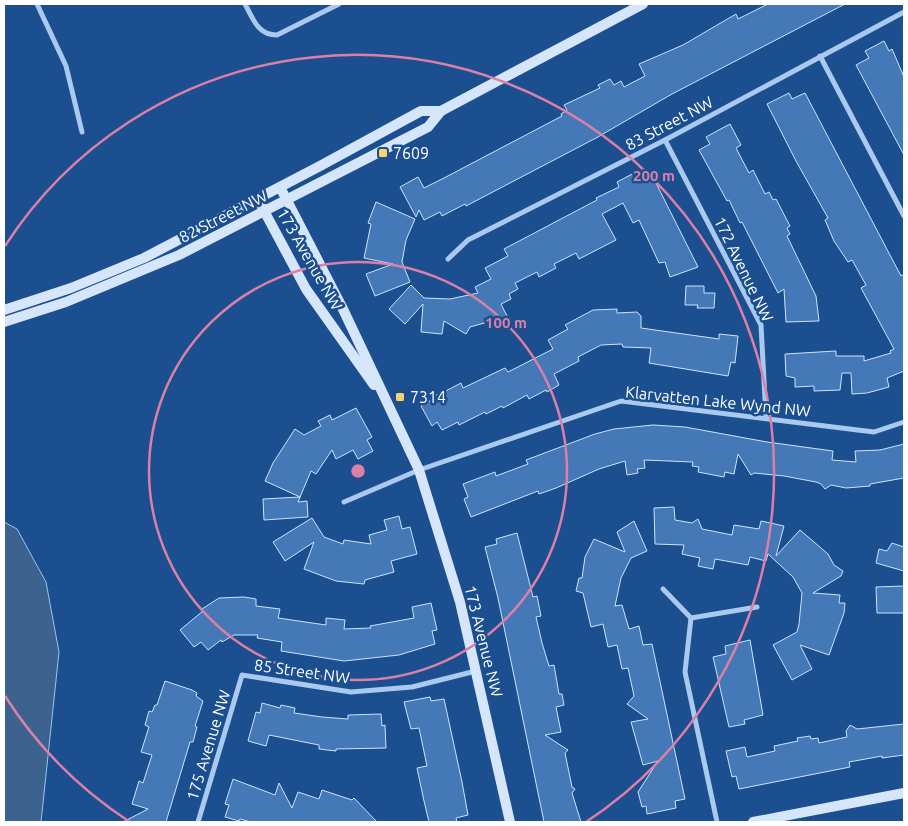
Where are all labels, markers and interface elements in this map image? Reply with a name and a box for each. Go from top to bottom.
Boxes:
street label: 83 Street NW [622,92,716,154]
place label: 7609 [393,144,429,162]
marker: 7609 [377,147,389,159]
text: 200 m [633,167,675,184]
street label: 82 Street NW [176,186,270,246]
street label: 173 Avenue NW [274,205,347,313]
street label: 172 Avenue NW [711,214,777,325]
text: 100 m [485,314,527,331]
street label: Klarvatten Lake Wynd NW [624,382,812,420]
place label: 7314 [410,388,446,406]
marker: 7314 [394,391,406,403]
centre of rings [349,462,367,480]
street label: 173 Avenue NW [461,583,507,699]
street label: 85 Street NW [253,655,351,687]
street label: 175 Avenue NW [183,687,233,802]

